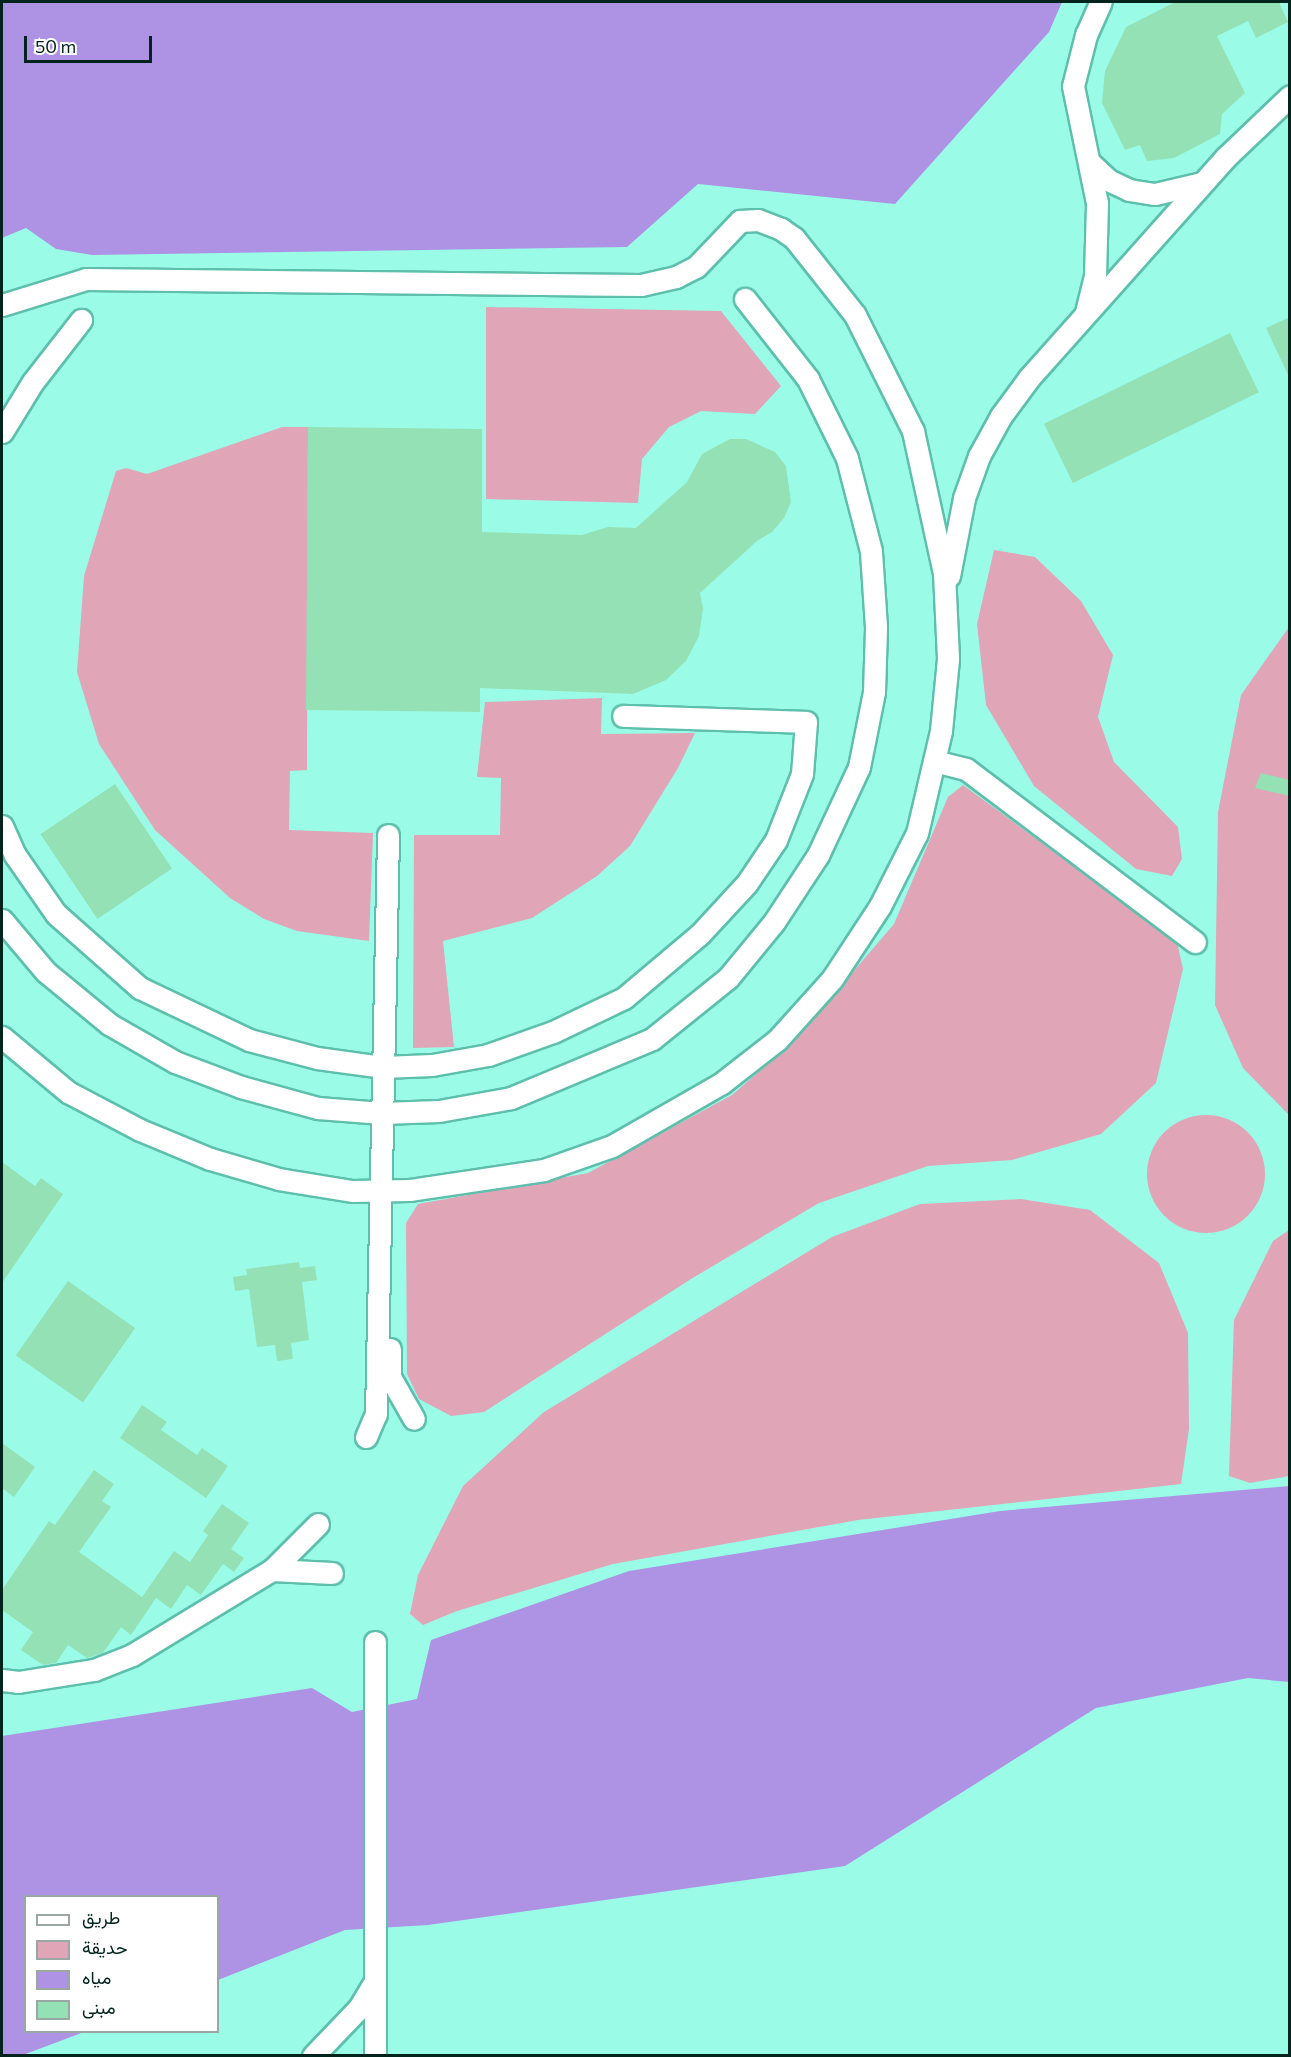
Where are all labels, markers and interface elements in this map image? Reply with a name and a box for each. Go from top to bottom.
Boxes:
scale bar [27,24,154,62]
text: 50 m [35,35,76,57]
legend [24,1895,219,2033]
text: طريق [82,1906,120,1928]
text: حديقة [82,1936,128,1958]
text: مياه [82,1966,111,1988]
text: مبنى [82,1996,116,2018]

